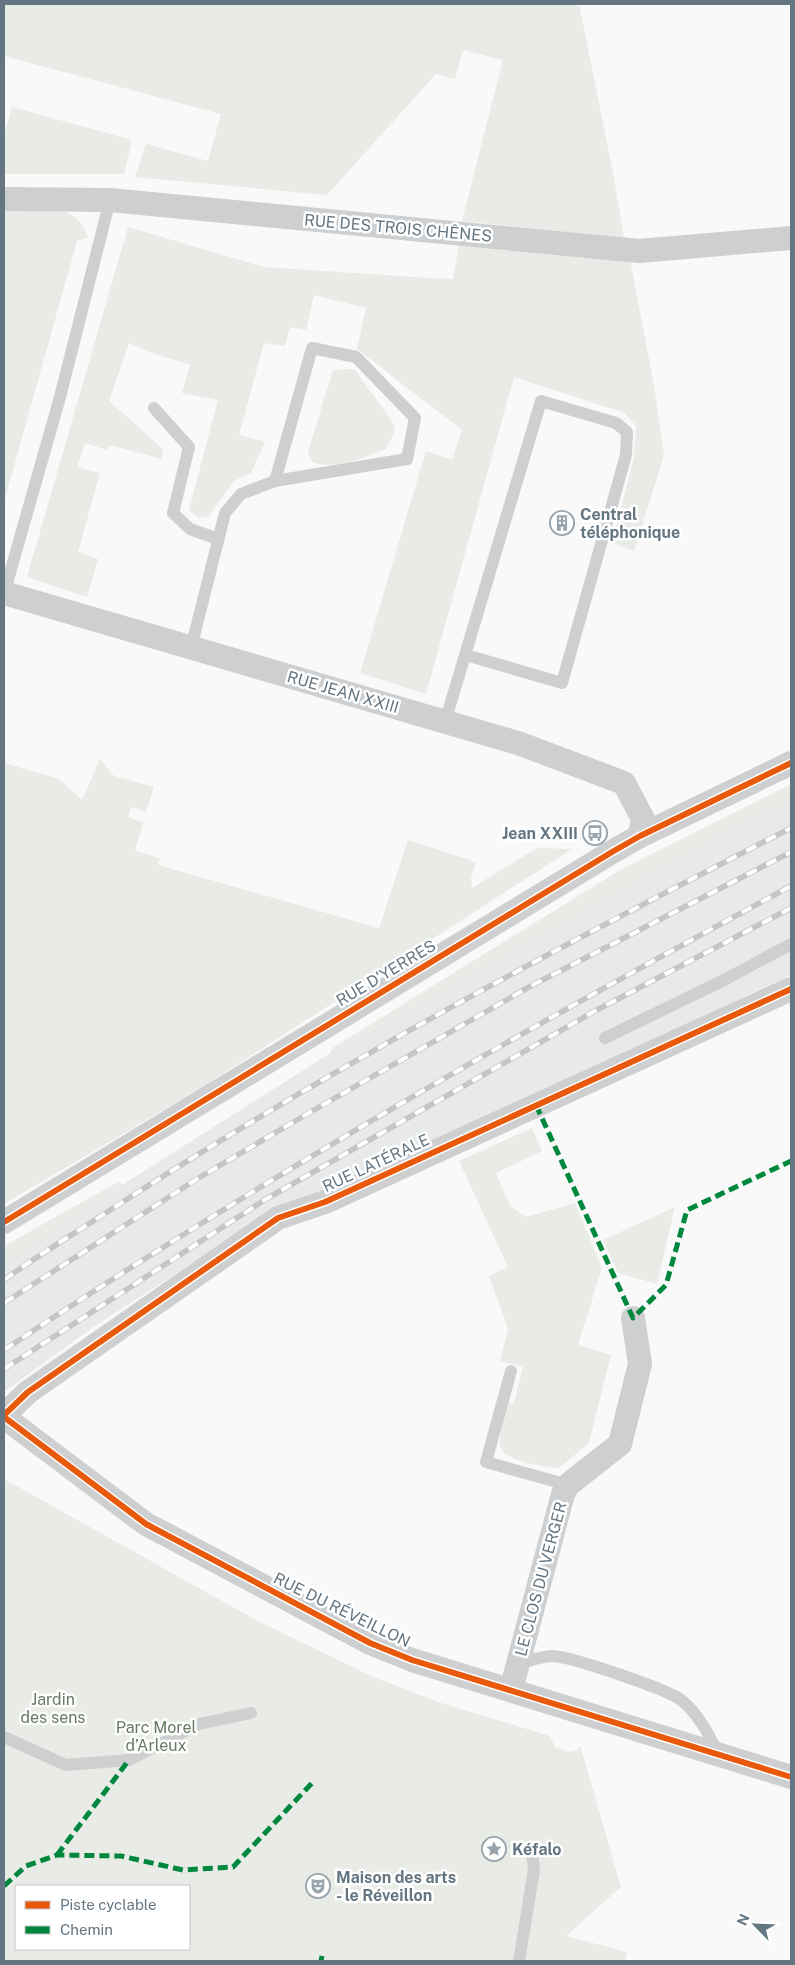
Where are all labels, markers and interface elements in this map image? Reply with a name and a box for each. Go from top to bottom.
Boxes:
street label: RUE DES TROIS CHÊNES [303,209,493,246]
place label: Central téléphonique [580,505,680,542]
building icon: Central téléphonique [549,510,575,536]
street label: RUE JEAN XXIII [285,667,401,717]
bus stop icon: Jean XXIII [582,820,608,846]
place label: Jean XXIII [502,824,578,843]
street label: RUE D'YERRES [333,936,439,1010]
street label: RUE LATÉRALE [319,1129,433,1196]
street label: LE CLOS DU VERGER [511,1500,571,1658]
street label: RUE DU RÉVEILLON [270,1568,414,1651]
park label: Jardin des sens [21,1690,85,1727]
park label: Parc Morel d’Arleux [116,1718,196,1755]
place icon: Kéfalo [481,1836,507,1862]
place label: Kéfalo [512,1840,562,1859]
place label: Maison des arts - le Réveillon [336,1868,456,1905]
theatre icon: Maison des arts - le Réveillon [305,1873,331,1899]
legend [15,1885,190,1950]
text: Piste cyclable [60,1896,157,1913]
north arrow [730,1900,780,1950]
text: N [734,1911,753,1928]
text: Chemin [60,1921,113,1938]

